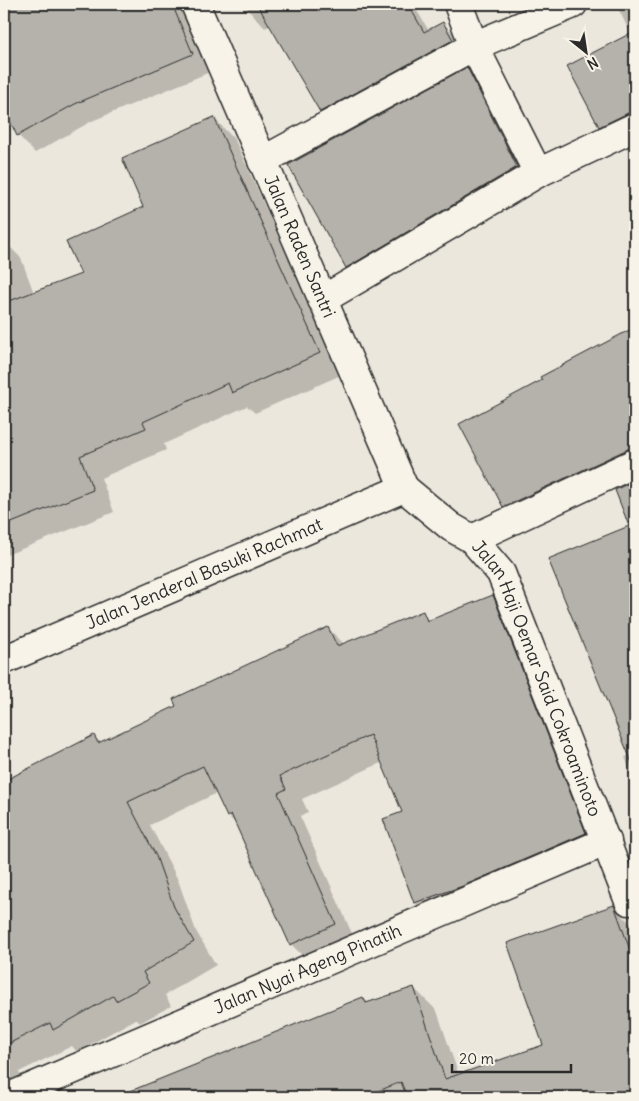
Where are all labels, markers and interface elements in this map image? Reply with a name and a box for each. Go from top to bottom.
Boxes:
north arrow [562,28,612,78]
text: N [584,53,601,73]
street label: Jalan Raden Santri [259,171,341,321]
street label: Jalan Jenderal Basuki Rachmat [82,512,326,634]
street label: Jalan Haji Oemar Said Cokroaminoto [467,535,607,820]
street label: Jalan Nyai Ageng Pinatih [210,918,405,1019]
scale bar [452,1041,570,1073]
text: 20 m [459,1049,494,1068]

